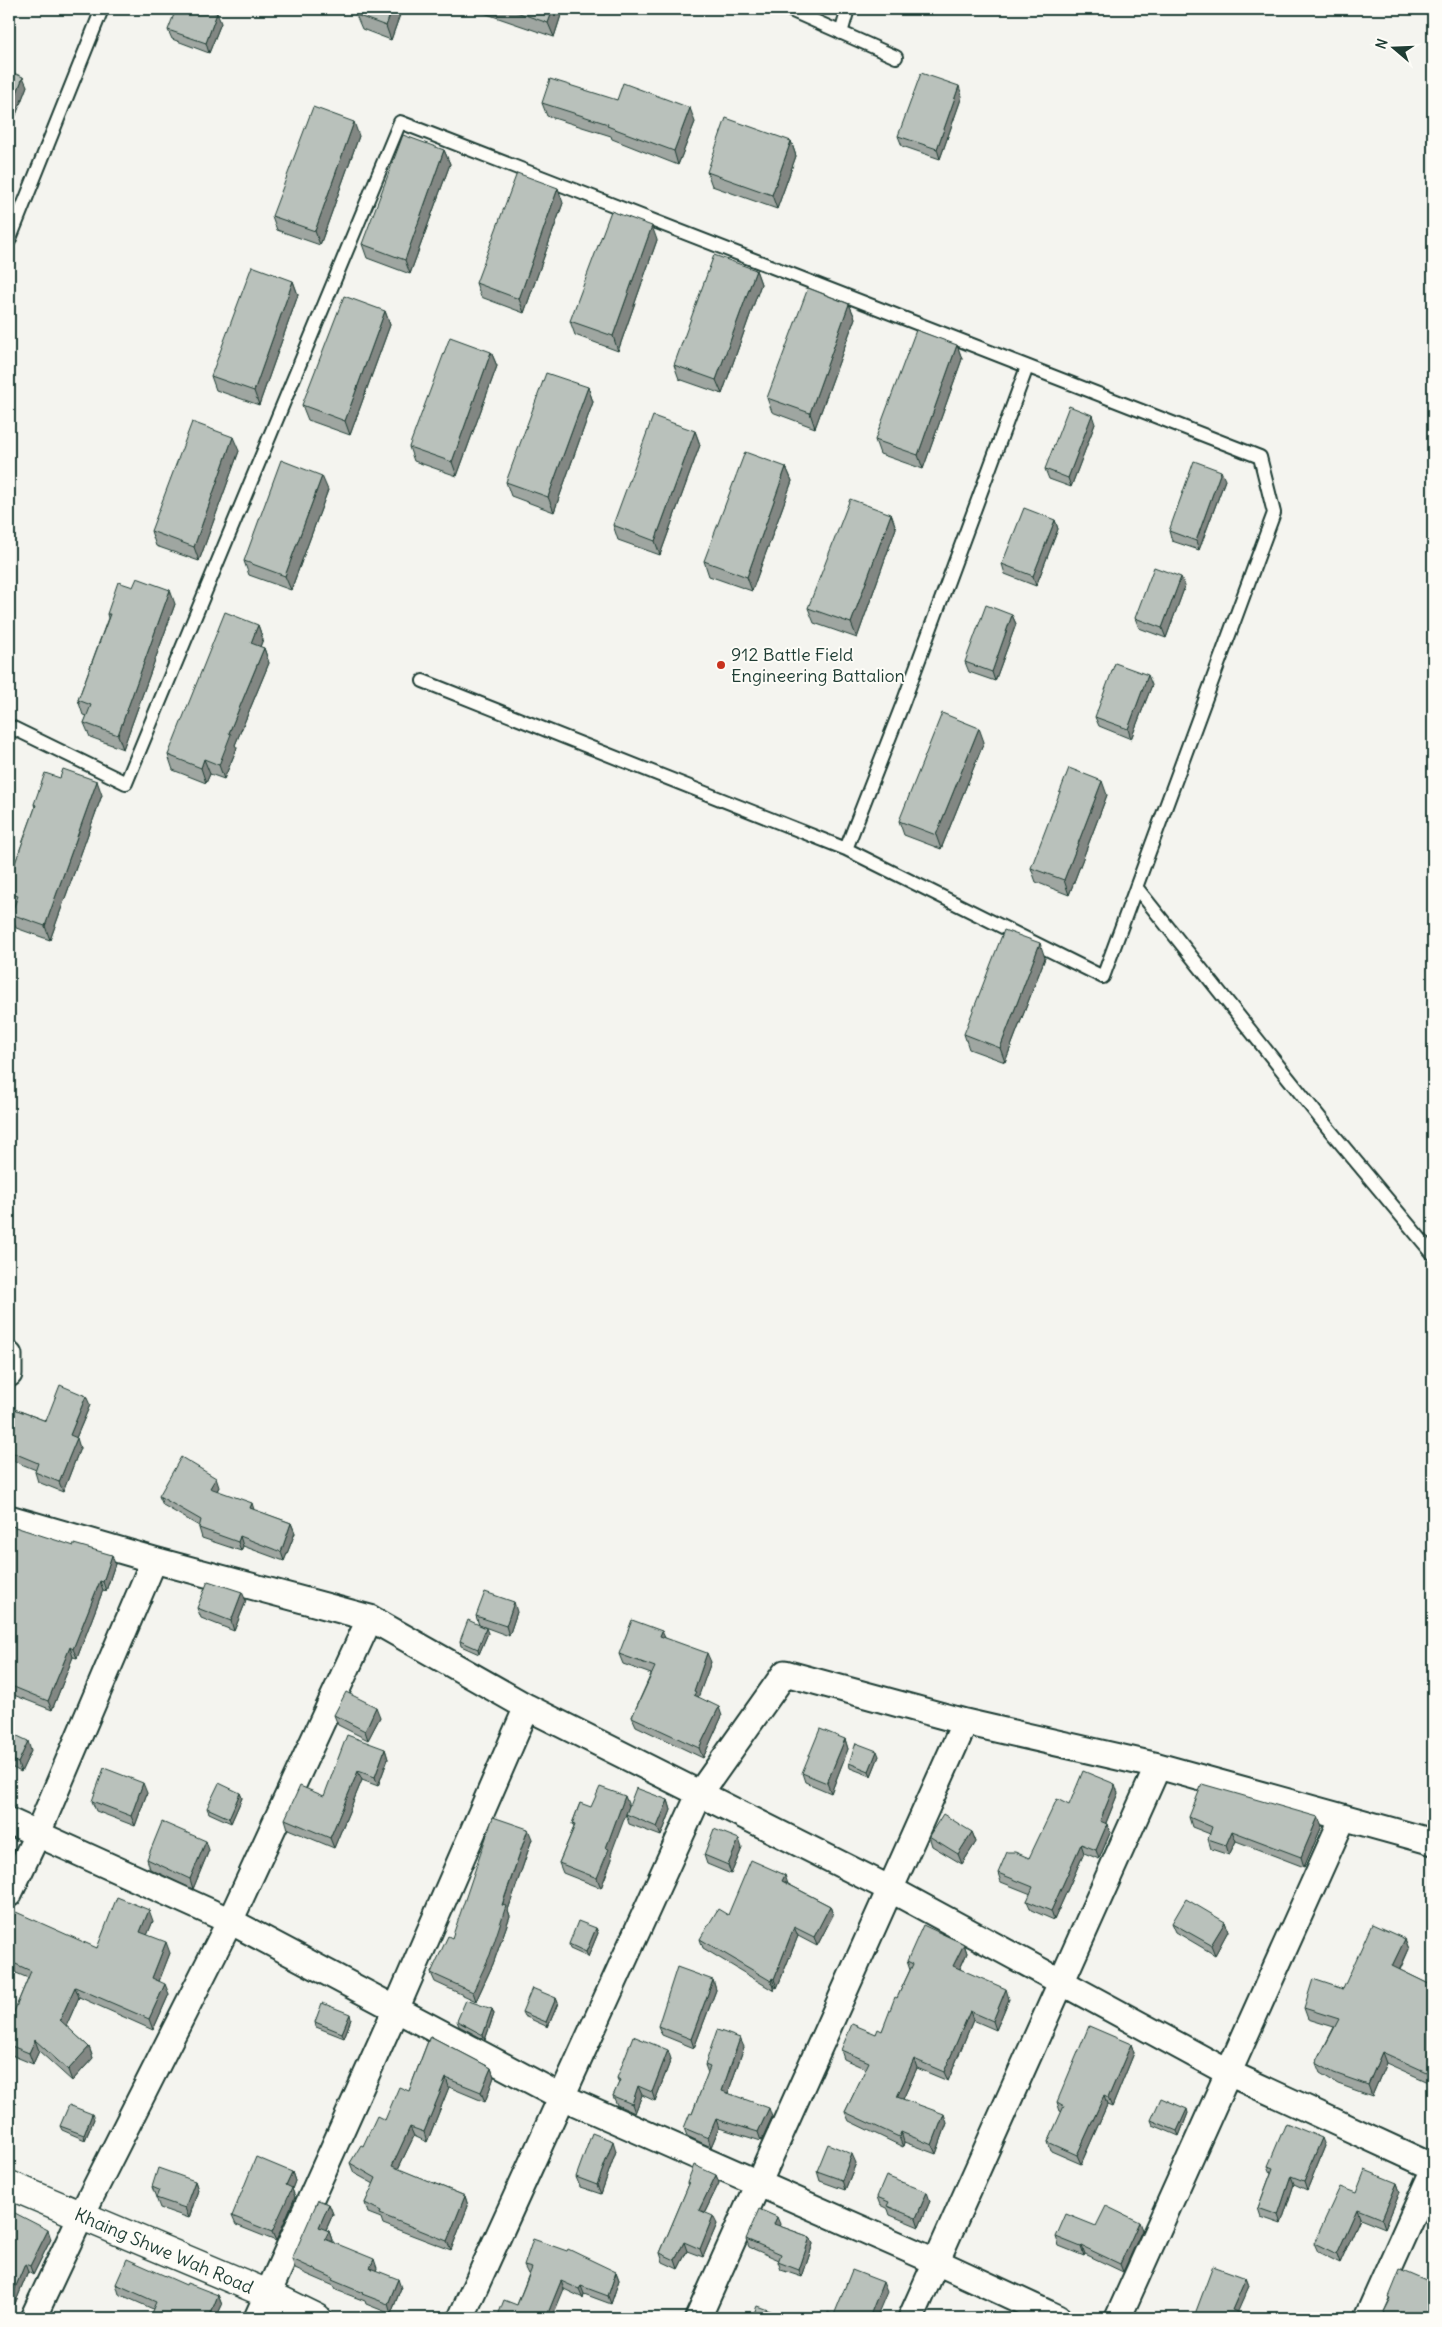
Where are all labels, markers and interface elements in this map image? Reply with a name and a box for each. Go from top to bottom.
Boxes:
north arrow [1370,22,1420,72]
text: N [1372,36,1392,51]
place label: 912 Battle Field Engineering Battalion [731,643,905,687]
marker: 912 Battle Field Engineering Battalion [715,659,727,671]
street label: Khaing Shwe Wah Road [71,2202,257,2299]

